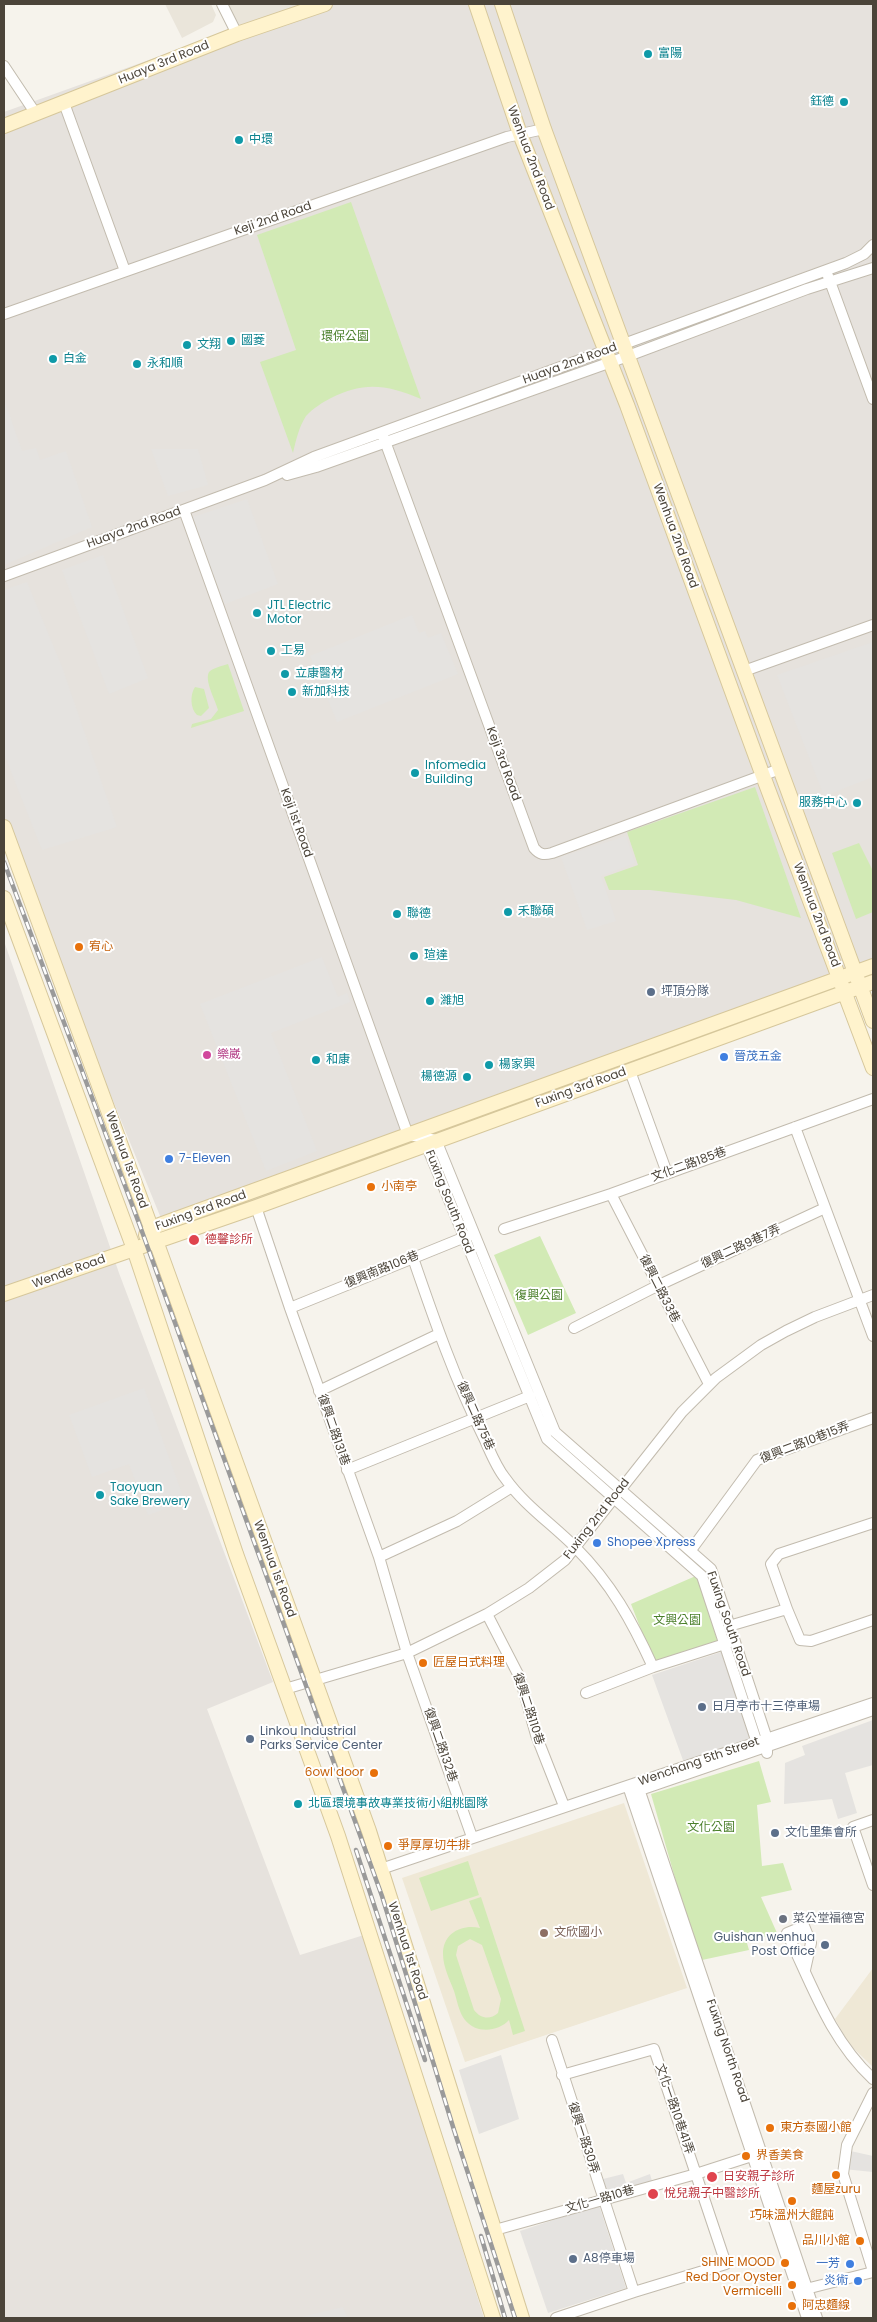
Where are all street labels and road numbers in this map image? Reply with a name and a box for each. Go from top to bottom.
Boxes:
street label: Huaya 3rd Road [117,38,211,88]
street label: Wenhua 2nd Road [503,104,557,212]
street label: Keji 2nd Road [232,199,314,239]
street label: Huaya 2nd Road [521,340,619,388]
street label: Wenhua 2nd Road [649,482,701,590]
street label: Huaya 2nd Road [85,504,183,552]
street label: Keji 3rd Road [483,725,523,803]
street label: Keji 1st Road [277,786,315,860]
street label: Wenhua 2nd Road [789,861,843,969]
street label: Fuxing 3rd Road [534,1065,628,1111]
street label: Wenhua 1st Road [102,1109,150,1211]
street label: 文化二路185巷 [649,1145,729,1185]
street label: Fuxing South Road [422,1148,476,1256]
street label: Fuxing 3rd Road [154,1188,248,1234]
street label: 復興二路9巷7弄 [699,1222,783,1272]
street label: 復興南路106巷 [343,1249,421,1291]
street label: Wende Road [30,1252,108,1292]
street label: 復興二路33巷 [636,1253,682,1325]
street label: 復興二路75巷 [453,1379,497,1453]
street label: 復興二路131巷 [314,1392,352,1468]
street label: 復興二路10巷15弄 [758,1419,852,1467]
street label: Fuxing 2nd Road [561,1476,633,1562]
street label: Wenhua 1st Road [250,1518,298,1620]
street label: Fuxing South Road [703,1570,753,1678]
street label: 復興二路110巷 [510,1671,546,1747]
street label: 復興二路132巷 [421,1706,459,1784]
street label: Wenchang 5th Street [637,1735,761,1789]
street label: Wenhua 1st Road [384,1900,430,2002]
street label: Fuxing North Road [703,1997,751,2105]
street label: 文化一路10巷41弄 [652,2062,696,2156]
street label: 復興一路30弄 [565,2100,601,2176]
street label: 文化一路10巷 [564,2183,636,2217]

